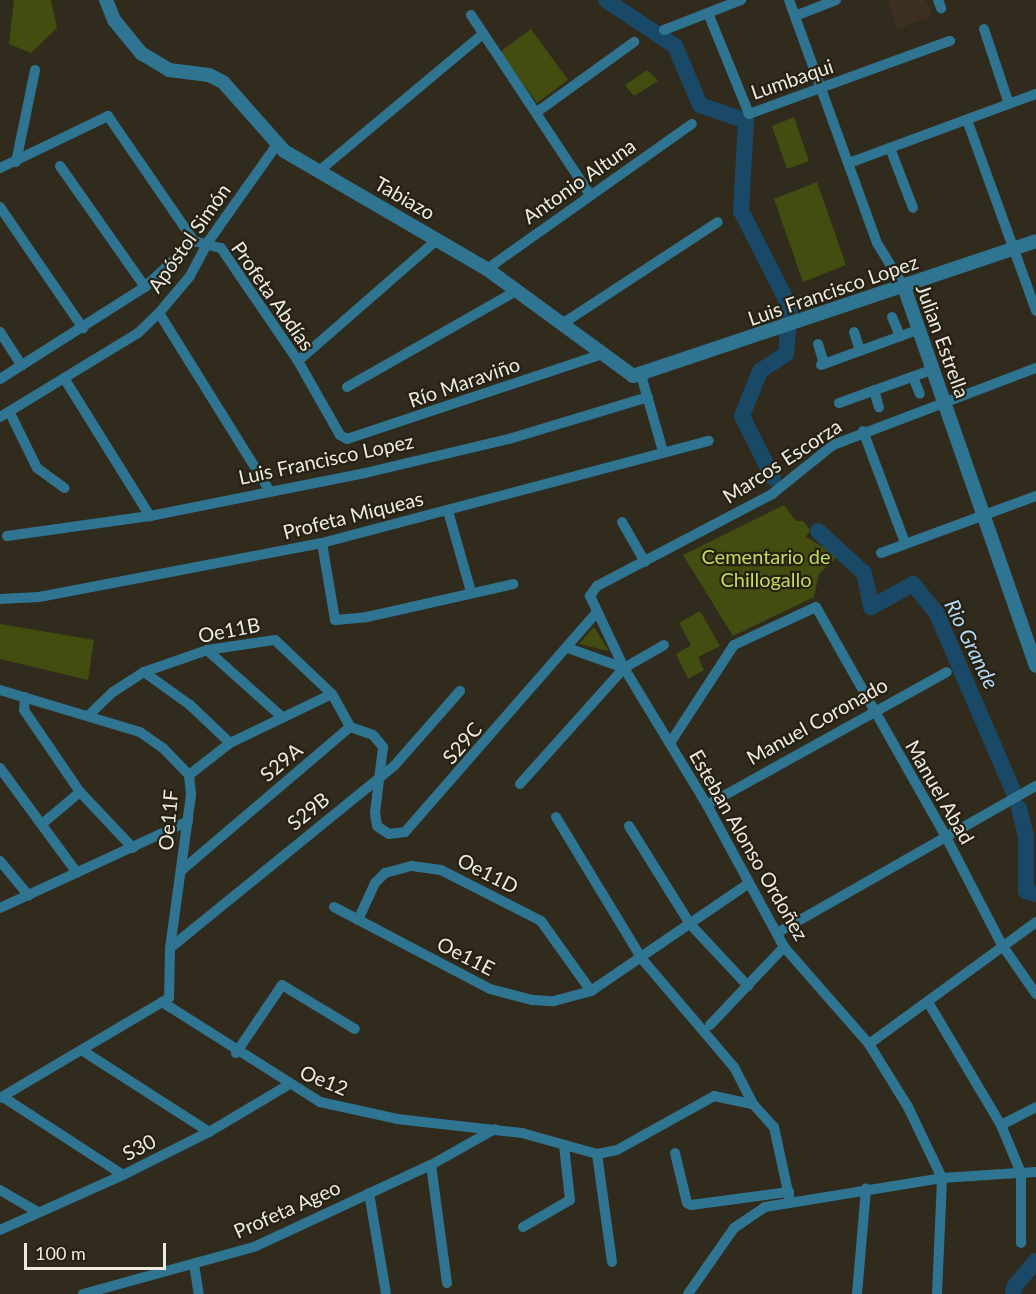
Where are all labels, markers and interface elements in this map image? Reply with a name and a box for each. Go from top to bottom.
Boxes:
street label: Lumbaqui [748,54,836,104]
street label: Antonio Altuna [518,133,640,229]
street label: Tabiazo [371,171,439,225]
street label: Apóstol Simón [143,179,235,297]
street label: Profeta Abdías [226,236,320,356]
street label: Luis Francisco Lopez [745,250,921,330]
street label: Julian Estrella [911,281,975,401]
street label: Río Maraviño [405,352,523,412]
street label: Marcos Escorza [718,414,846,508]
street label: Luis Francisco Lopez [236,429,416,489]
street label: Profeta Miqueas [280,486,426,544]
park label: Cementario de Chillogallo [701,544,831,591]
water label: Rio Grande [940,595,1004,693]
street label: Oe11B [196,612,262,648]
street label: Manuel Coronado [742,672,892,770]
street label: S29C [437,717,487,769]
street label: Manuel Abad [900,735,980,849]
street label: S29A [255,738,307,786]
street label: Esteban Alonso Ordoñez [684,745,814,945]
street label: S29B [282,787,334,835]
street label: Oe11F [153,789,183,851]
street label: Oe11D [454,848,522,898]
street label: Oe11E [433,931,499,981]
street label: Oe12 [296,1060,352,1100]
street label: S30 [118,1129,160,1165]
street label: Profeta Ageo [230,1175,344,1243]
scale bar [27,1231,170,1269]
text: 100 m [35,1242,86,1264]

